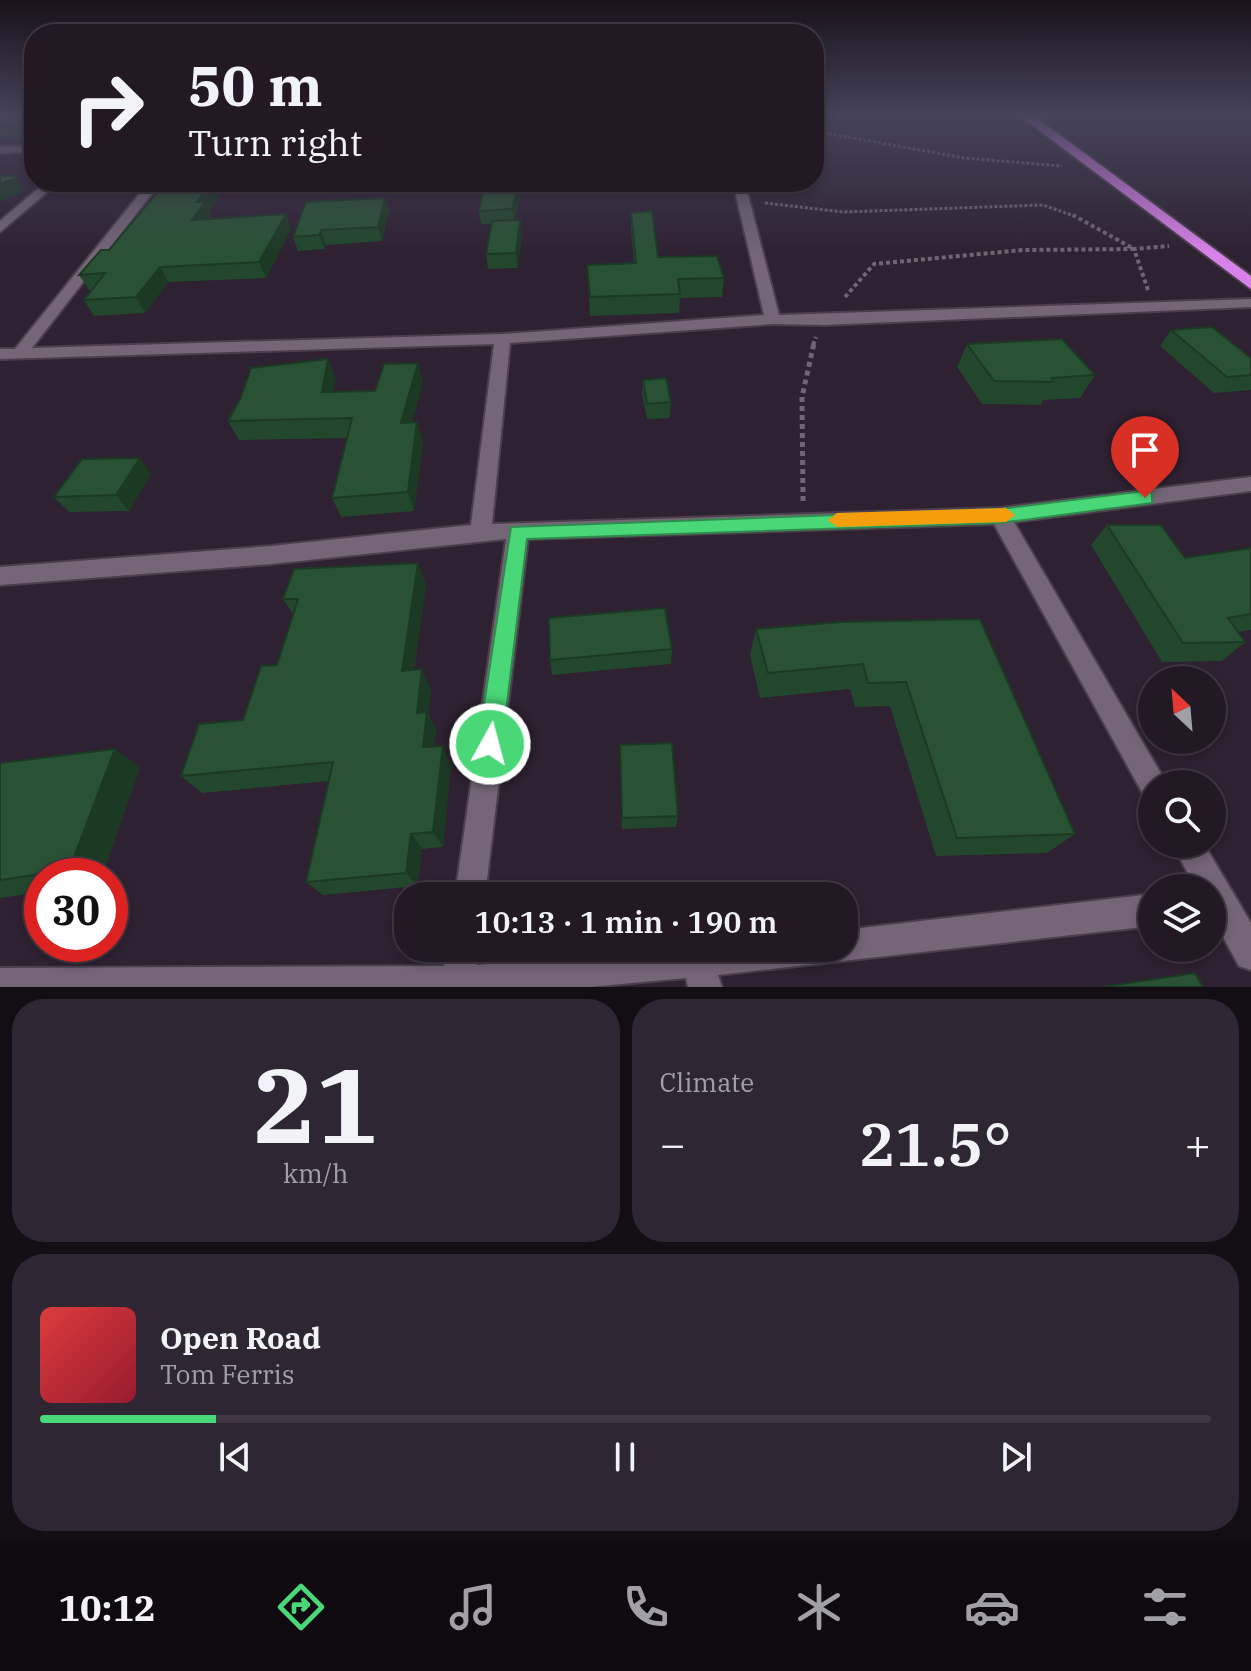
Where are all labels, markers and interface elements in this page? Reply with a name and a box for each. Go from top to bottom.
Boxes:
text: 50 m [188,49,323,121]
icon: right [56,56,160,160]
text: Turn right [188,119,362,166]
pin [1111,416,1179,498]
icon: arrive [1123,428,1167,472]
north arrow [1138,666,1226,754]
map controls [1138,666,1226,962]
position arrow [448,702,532,786]
button: search [1138,770,1226,858]
speed limit sign: 30 [24,858,128,962]
button: layers [1138,874,1226,962]
text: 10:13 · 1 min · 190 m [475,902,777,941]
text: 21 [253,1036,378,1172]
text: Climate [660,1065,754,1099]
text: 21.5° [859,1104,1012,1183]
text: − [660,1115,686,1172]
text: + [1185,1115,1211,1172]
text: km/h [283,1156,349,1190]
text: Open Road [160,1318,321,1357]
text: Tom Ferris [160,1357,294,1391]
icon: previous [213,1435,257,1479]
icon: pause [603,1435,647,1479]
icon: next [994,1435,1038,1479]
icon: directions [273,1579,329,1635]
icon: music [445,1579,501,1635]
icon: phone [618,1579,674,1635]
icon: climate [791,1579,847,1635]
icon: car [964,1579,1020,1635]
icon: filters [1137,1579,1193,1635]
text: 10:12 [58,1584,156,1631]

